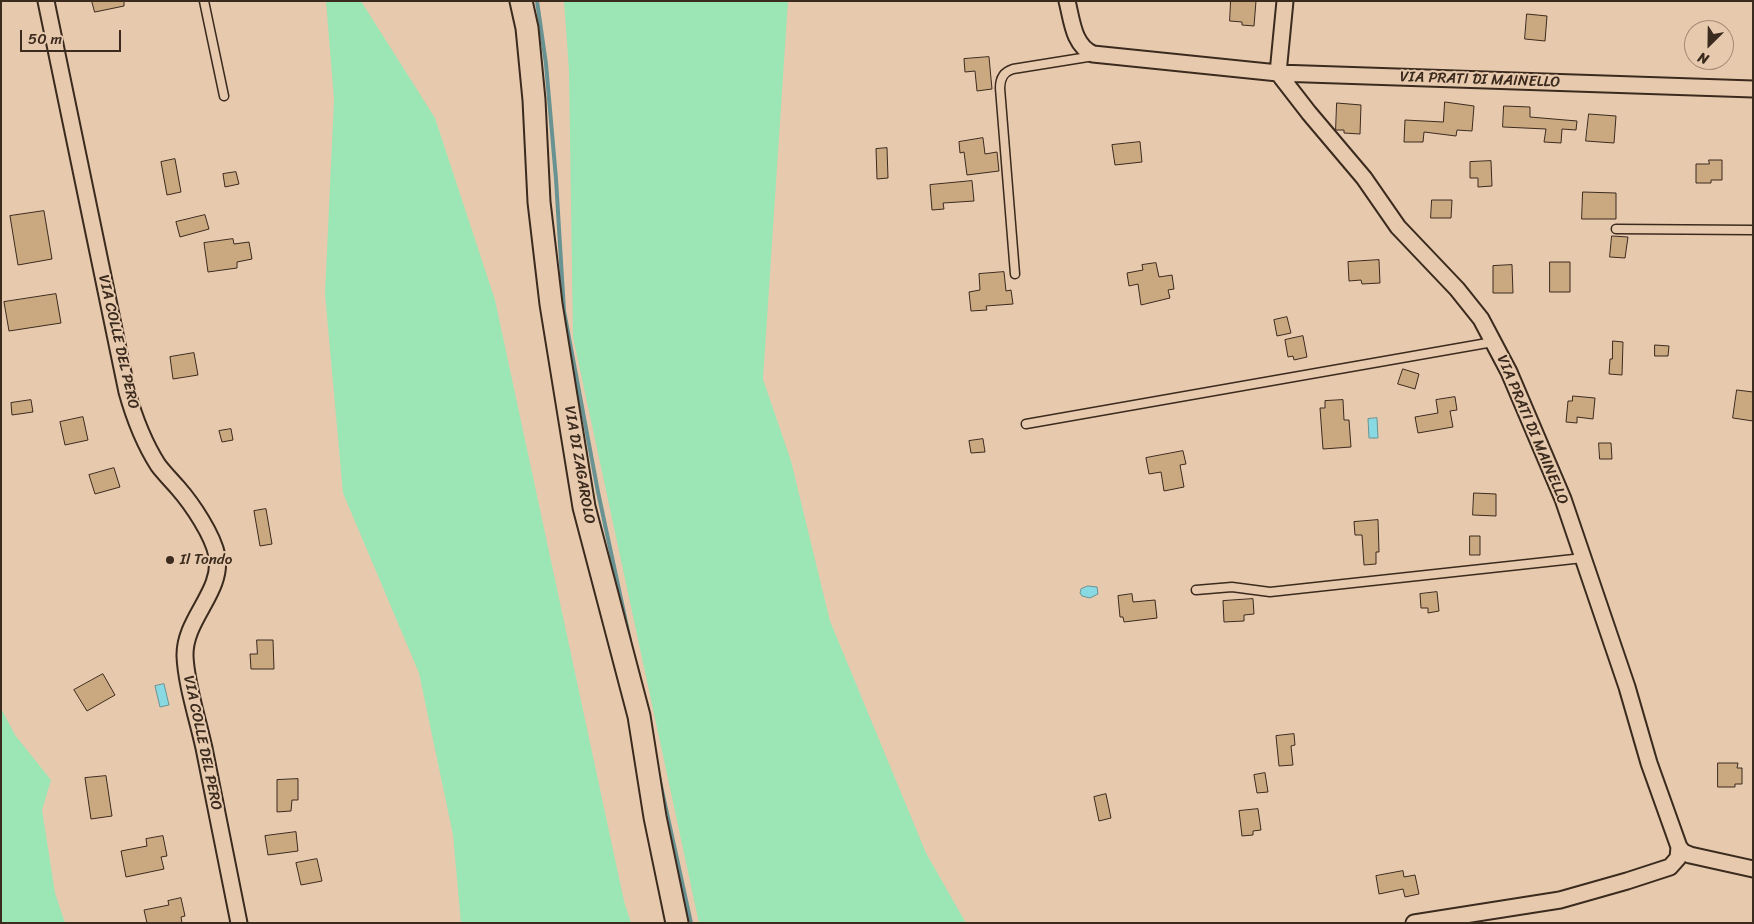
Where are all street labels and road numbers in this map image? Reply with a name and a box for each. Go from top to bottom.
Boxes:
street label: VIA PRATI DI MAINELLO [1399,68,1561,92]
street label: VIA COLLE DEL PERO [94,273,142,411]
street label: VIA PRATI DI MAINELLO [1492,353,1572,507]
street label: VIA DI ZAGAROLO [560,405,598,525]
street label: VIA COLLE DEL PERO [179,674,225,812]

